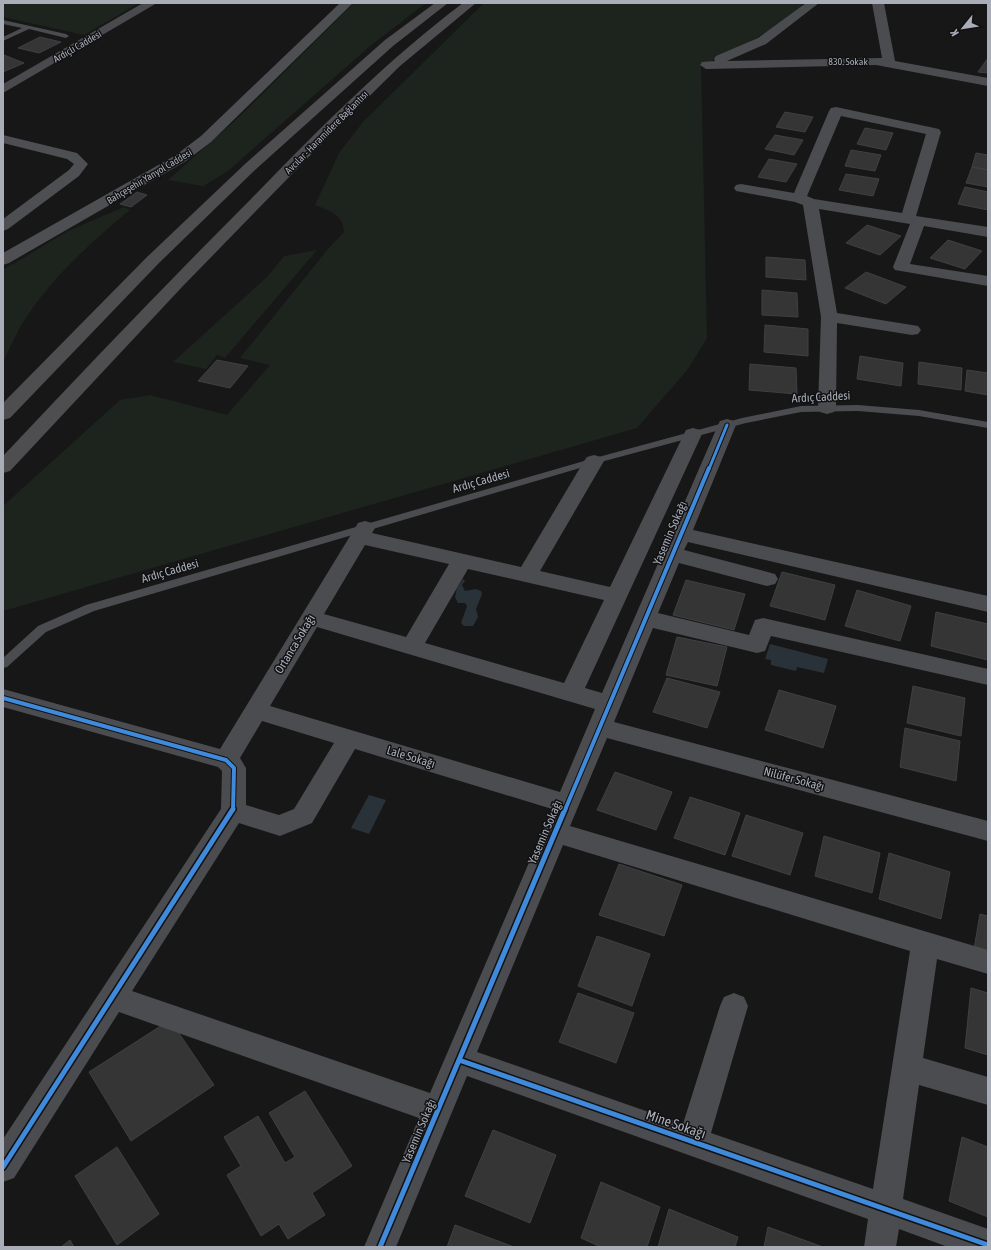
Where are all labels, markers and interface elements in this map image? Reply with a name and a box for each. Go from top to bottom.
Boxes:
north arrow [943,8,983,48]
text: K [947,27,961,38]
street label: Ardıçlı Caddesi [51,28,103,65]
street label: 830. Sokak [828,56,868,67]
street label: Avcılar - Haramidere Bağlantısı [283,89,370,176]
street label: Bahçeşehir Yanyol Caddesi [105,147,194,206]
street label: Ardıç Caddesi [791,388,851,406]
street label: Ardıç Caddesi [451,466,511,496]
street label: Yasemin Sokağı [650,499,690,567]
street label: Ardıç Caddesi [140,556,200,586]
street label: Ortanca Sokağı [272,612,318,676]
street label: Lale Sokağı [385,743,437,771]
street label: Nilüfer Sokağı [762,764,826,794]
street label: Yasemin Sokağı [525,798,565,866]
street label: Yasemin Sokağı [399,1097,439,1165]
street label: Mine Sokağı [644,1106,708,1142]

